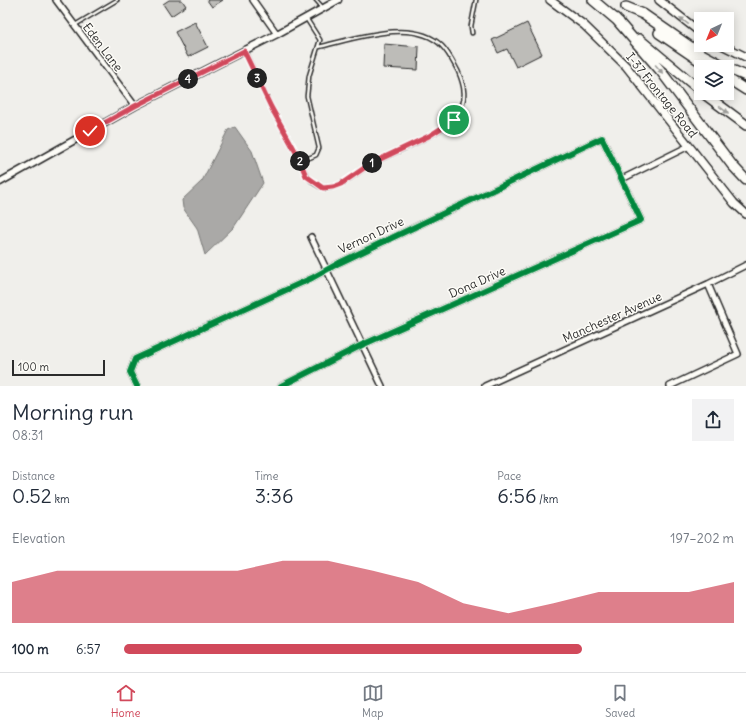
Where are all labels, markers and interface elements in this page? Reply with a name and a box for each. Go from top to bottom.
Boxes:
north arrow [694,12,734,52]
map controls [694,12,734,100]
one-way arrow [679,17,690,26]
street label: Eden Lane [80,20,126,74]
street label: I-37 Frontage Road [623,49,701,141]
button: layers [694,60,734,100]
one-way arrow [654,63,663,74]
pin: 3 [247,68,267,88]
pin: 4 [178,69,198,89]
text: 3 [254,71,260,85]
text: 4 [185,72,191,86]
pin [437,103,471,137]
one-way arrow [719,106,729,114]
icon: arrive [443,109,465,131]
pin [73,114,107,148]
icon: check [79,120,101,142]
pin: 2 [290,151,310,171]
pin: 1 [362,153,382,173]
text: 2 [297,154,303,168]
text: 1 [370,156,374,170]
street label: Vernon Drive [336,213,406,257]
street label: Dona Drive [446,263,508,301]
street label: Manchester Avenue [560,288,664,346]
scale bar [12,358,105,377]
text: 100 m [18,360,49,374]
text: Morning run [12,398,134,426]
button: share [692,399,734,441]
text: 08:31 [12,427,43,444]
text: Distance [12,469,55,483]
text: Time [255,469,278,483]
text: Pace [497,469,521,483]
text: 0.52 [12,483,52,508]
text: 3:36 [255,483,293,508]
text: 6:56 [497,483,536,508]
text: km [52,492,70,506]
text: /km [536,492,558,506]
text: Elevation [12,530,65,547]
text: 197–202 m [670,530,734,547]
text: 100 m [12,641,49,658]
text: 6:57 [76,641,100,658]
tab: Home [111,682,140,720]
tab: Map [362,682,384,720]
tab: Saved [605,682,635,720]

